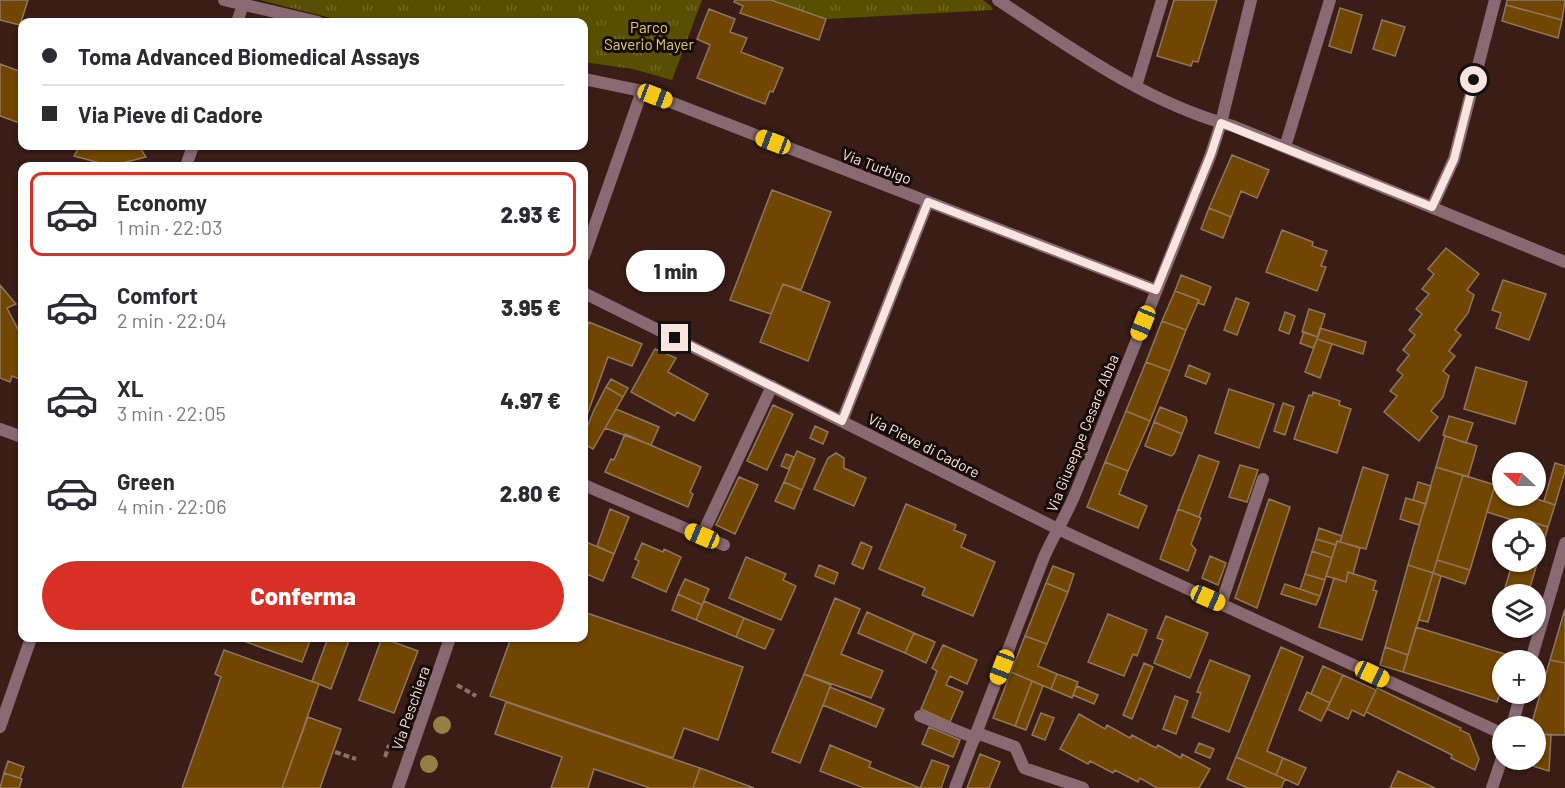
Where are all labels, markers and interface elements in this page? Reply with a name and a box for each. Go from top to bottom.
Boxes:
park label: Parco Saverio Mayer [604,18,695,53]
text: Toma Advanced Biomedical Assays [78,43,420,69]
route start [1460,66,1487,93]
car [635,81,675,111]
text: Via Pieve di Cadore [78,101,263,127]
car [753,127,793,157]
street label: Via Turbigo [840,145,914,187]
icon: car [45,187,99,241]
text: Economy [117,189,207,215]
text: 2.93 € [500,201,561,227]
text: 1 min · 22:03 [117,215,222,239]
callout: 1 min [626,251,724,293]
text: 1 min [654,259,697,283]
icon: car [45,280,99,334]
text: Comfort [117,282,198,308]
text: 3.95 € [501,294,561,320]
car [1128,303,1158,343]
text: 2 min · 22:04 [117,308,227,332]
route end [661,324,688,351]
street label: Via Giuseppe Cesare Abba [1042,352,1122,514]
icon: car [45,373,99,427]
text: XL [117,375,143,401]
text: 4.97 € [500,387,561,413]
text: 3 min · 22:05 [117,401,226,425]
street label: Via Pieve di Cadore [865,409,983,481]
north arrow [1492,452,1546,506]
map controls [1492,452,1546,770]
icon: car [45,466,99,520]
text: Green [117,468,175,494]
text: 2.80 € [500,480,561,506]
text: 4 min · 22:06 [117,494,226,518]
button: locate [1492,518,1546,572]
car [682,521,722,551]
button: Conferma [42,561,564,630]
car [1188,582,1228,614]
button: layers [1492,584,1546,638]
car [987,647,1017,687]
button: + [1492,650,1546,704]
car [1352,658,1392,690]
street label: Via Peschiera [387,664,433,752]
button: − [1492,716,1546,770]

